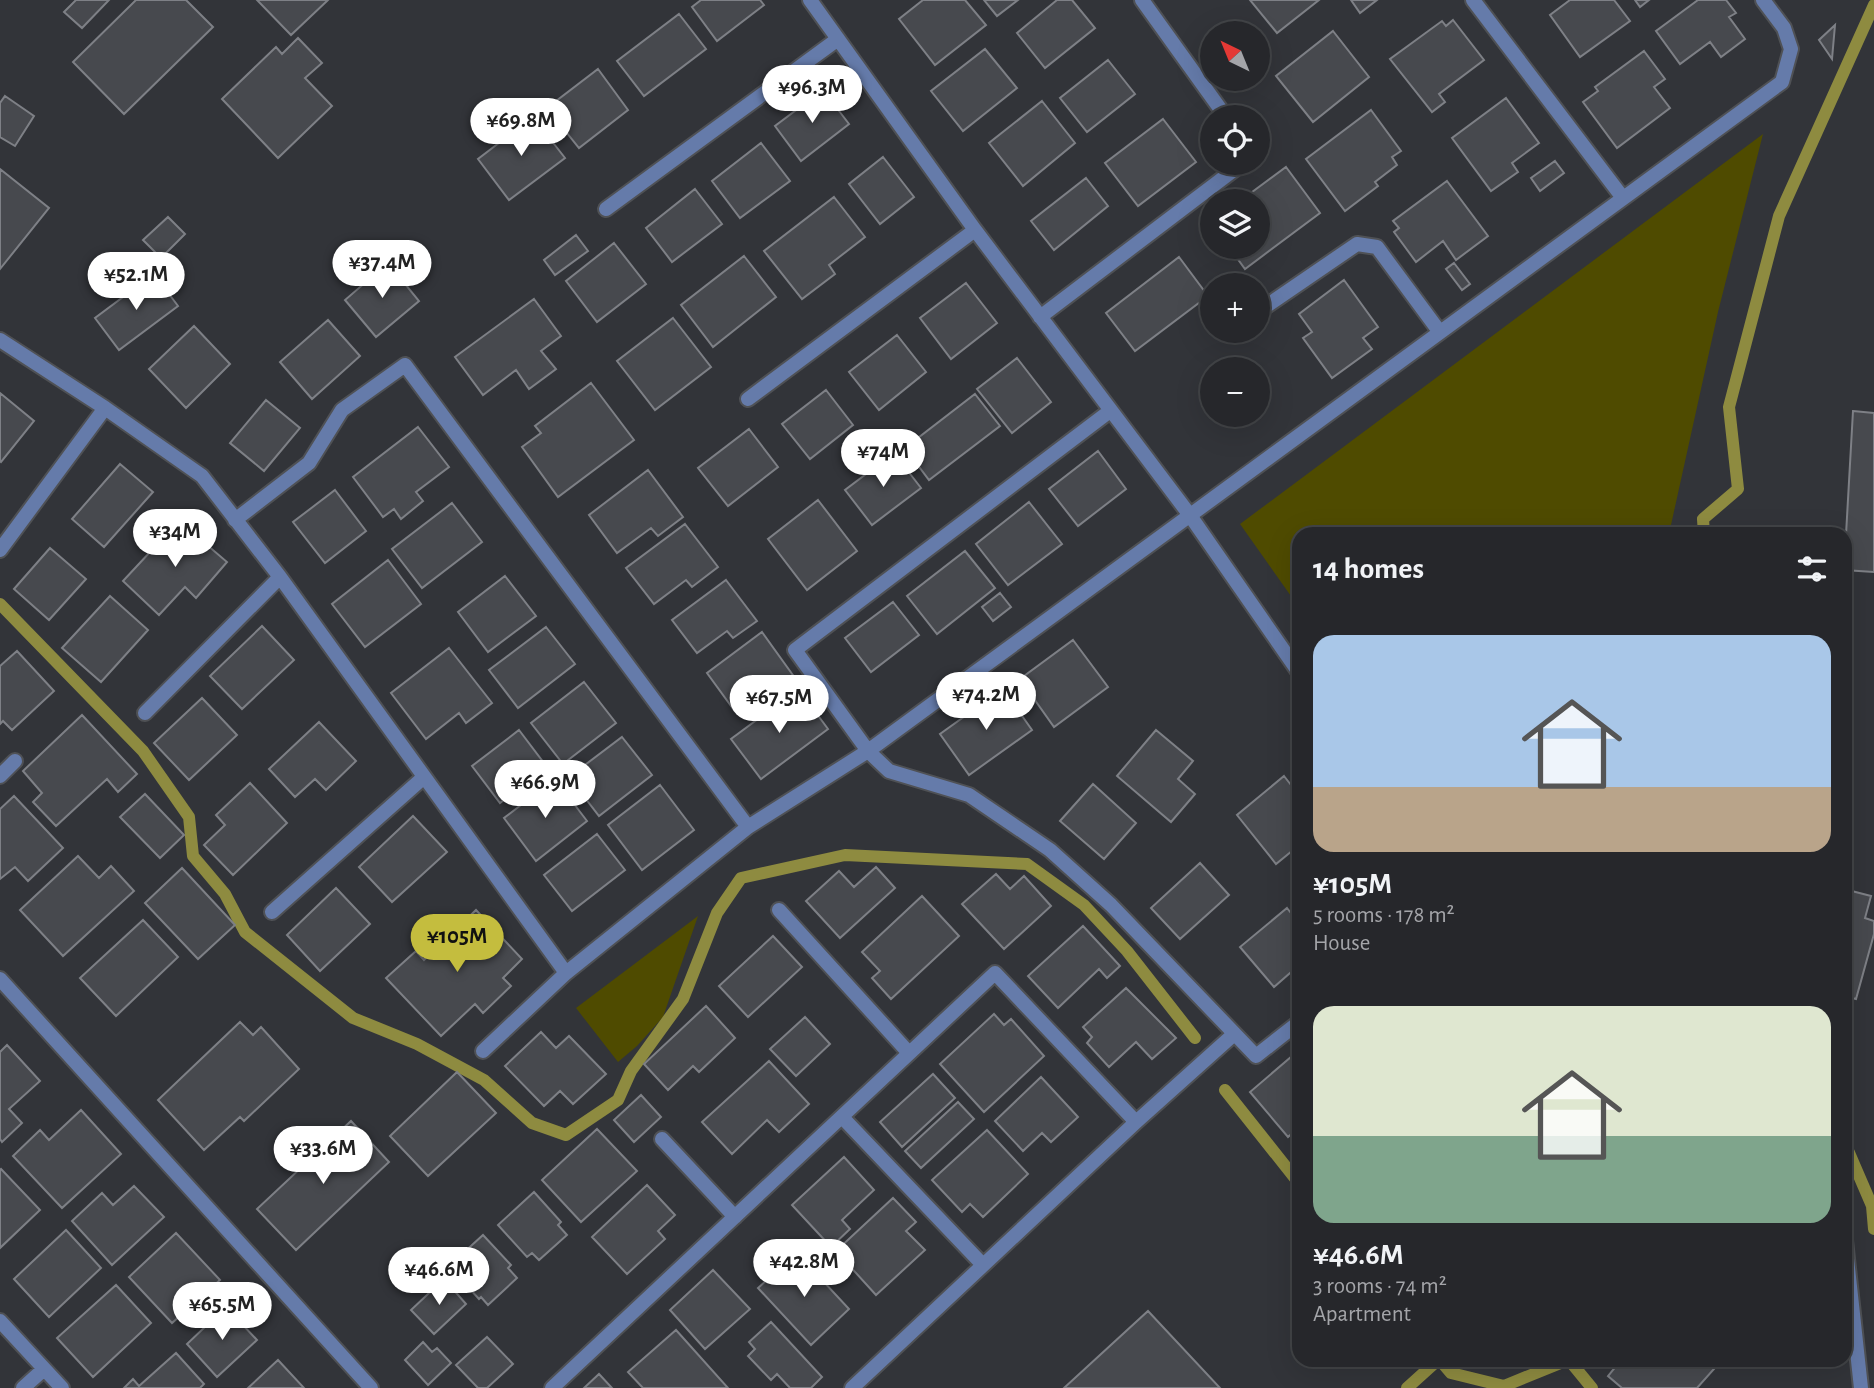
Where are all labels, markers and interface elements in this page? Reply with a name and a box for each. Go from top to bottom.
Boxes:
north arrow [1200,21,1270,91]
map controls [1200,21,1270,427]
pin: ¥96.3M [755,66,869,125]
text: ¥96.3M [778,76,846,99]
pin: ¥69.8M [464,99,578,158]
button: locate [1200,105,1270,175]
text: ¥69.8M [486,109,556,132]
button: layers [1200,189,1270,259]
pin: ¥37.4M [325,240,439,300]
text: ¥37.4M [348,251,416,274]
pin: ¥52.1M [79,252,193,312]
text: ¥52.1M [104,263,168,286]
button: + [1200,273,1270,343]
button: − [1200,357,1270,427]
pin: ¥74M [842,430,924,489]
text: ¥74M [857,440,909,463]
pin: ¥34M [134,510,216,569]
text: ¥34M [149,520,201,543]
icon: filters [1793,550,1831,588]
text: 14 homes [1313,554,1424,584]
pin: ¥74.2M [929,672,1043,732]
pin: ¥67.5M [722,676,836,735]
icon: home [1509,681,1635,807]
text: ¥74.2M [952,683,1020,706]
text: ¥67.5M [746,686,812,709]
pin: ¥66.9M [488,760,602,820]
text: ¥66.9M [510,771,580,794]
text: ¥105M [1313,869,1392,899]
text: 5 rooms · 178 m² [1313,904,1455,927]
pin: ¥105M [408,914,506,974]
text: ¥105M [427,925,487,948]
text: House [1313,932,1370,955]
icon: home [1509,1052,1635,1178]
pin: ¥33.6M [266,1126,380,1186]
text: ¥33.6M [290,1137,356,1160]
pin: ¥42.8M [747,1240,861,1299]
text: ¥46.6M [1313,1240,1404,1270]
pin: ¥46.6M [382,1248,496,1307]
text: ¥42.8M [769,1250,839,1273]
text: ¥46.6M [404,1258,474,1281]
text: 3 rooms · 74 m² [1313,1275,1447,1298]
pin: ¥65.5M [165,1282,279,1342]
text: ¥65.5M [189,1293,255,1316]
text: Apartment [1313,1303,1411,1326]

